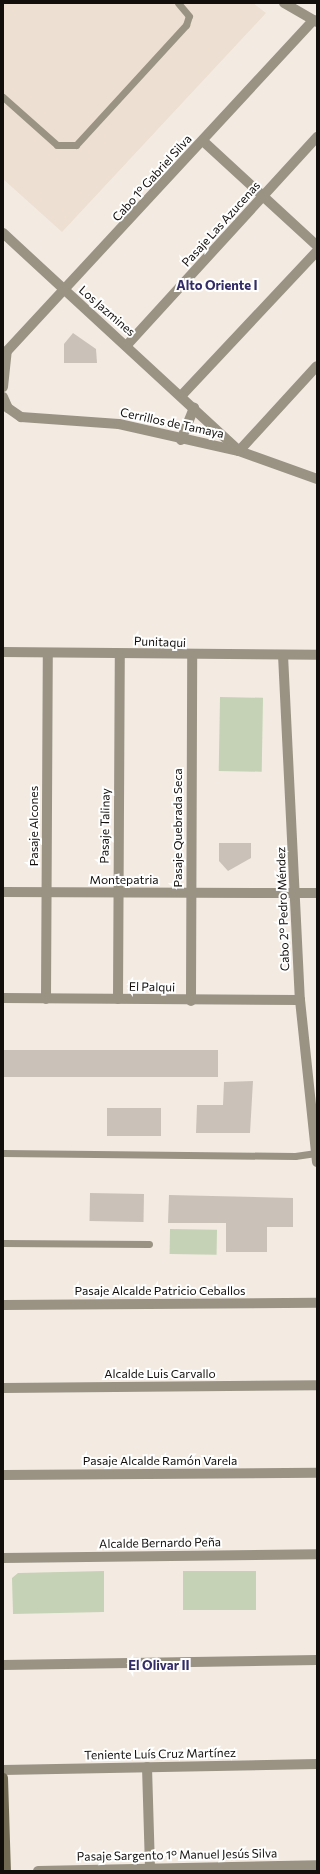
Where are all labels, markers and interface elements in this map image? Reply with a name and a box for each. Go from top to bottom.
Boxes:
street label: Cabo 1° Gabriel Silva [109,132,195,224]
street label: Pasaje Las Azucenas [179,178,263,270]
district label: Alto Oriente I [176,277,258,293]
street label: Los Jazmines [76,283,138,339]
street label: Cerrillos de Tamaya [119,405,225,441]
street label: Punitaqui [134,634,186,650]
street label: Pasaje Quebrada Seca [171,768,185,888]
street label: Pasaje Alcones [27,786,41,866]
street label: Pasaje Talinay [97,788,113,864]
street label: Cabo 2° Pedro Méndez [274,847,292,971]
street label: Montepatria [89,873,159,887]
street label: El Palqui [129,979,175,995]
street label: Pasaje Alcalde Patricio Ceballos [75,1284,245,1298]
street label: Alcalde Luis Carvallo [104,1367,216,1381]
street label: Pasaje Alcalde Ramón Varela [83,1454,237,1468]
street label: Alcalde Bernardo Peña [99,1535,221,1551]
district label: El Olivar II [128,1657,190,1673]
street label: Teniente Luís Cruz Martínez [84,1745,236,1763]
street label: Pasaje Sargento 1° Manuel Jesús Silva [77,1846,277,1864]

